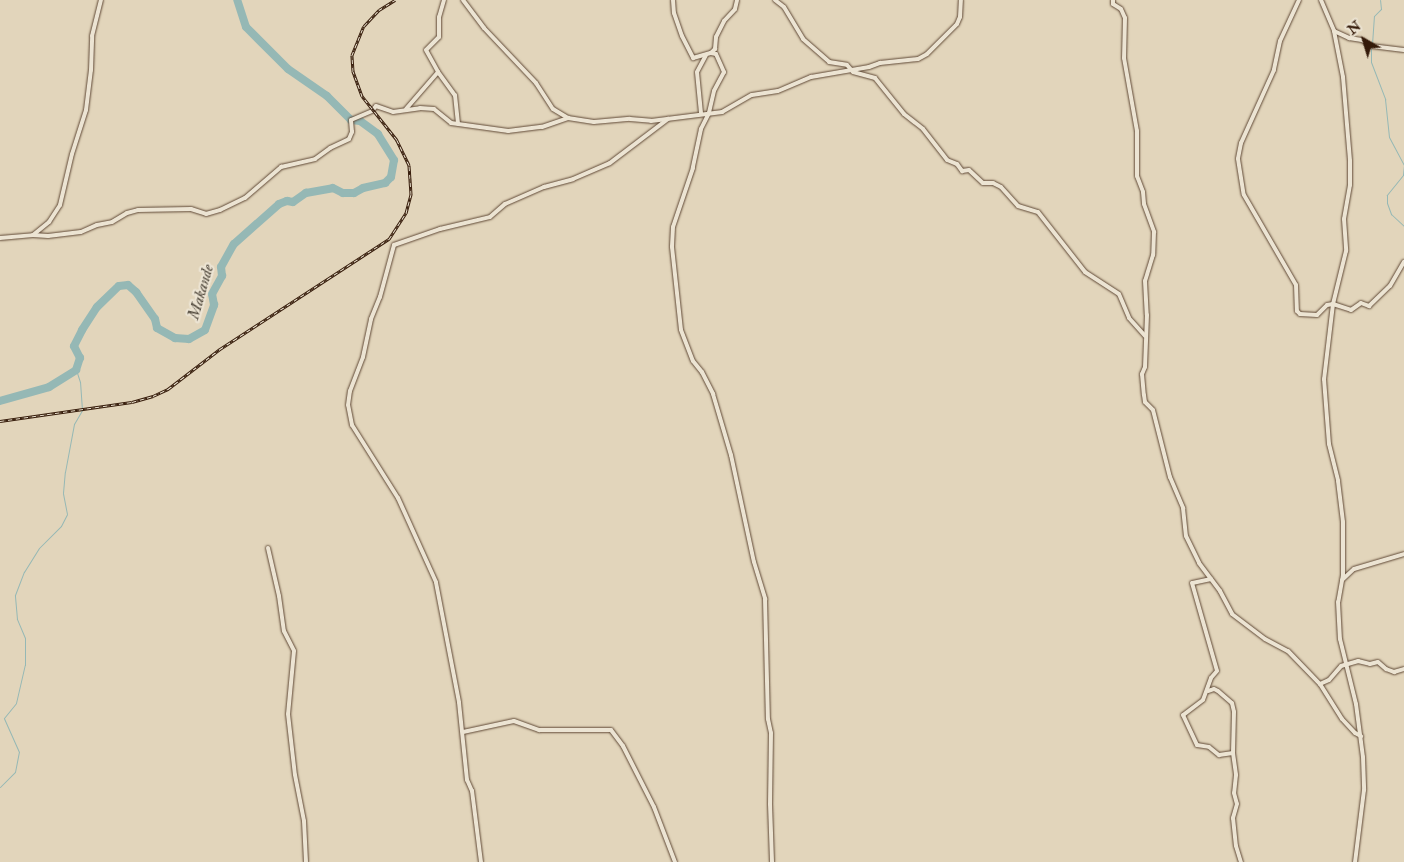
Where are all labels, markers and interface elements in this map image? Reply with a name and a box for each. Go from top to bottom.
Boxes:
north arrow [1339,15,1389,65]
text: N [1344,17,1364,39]
water label: Makande [184,262,218,322]

